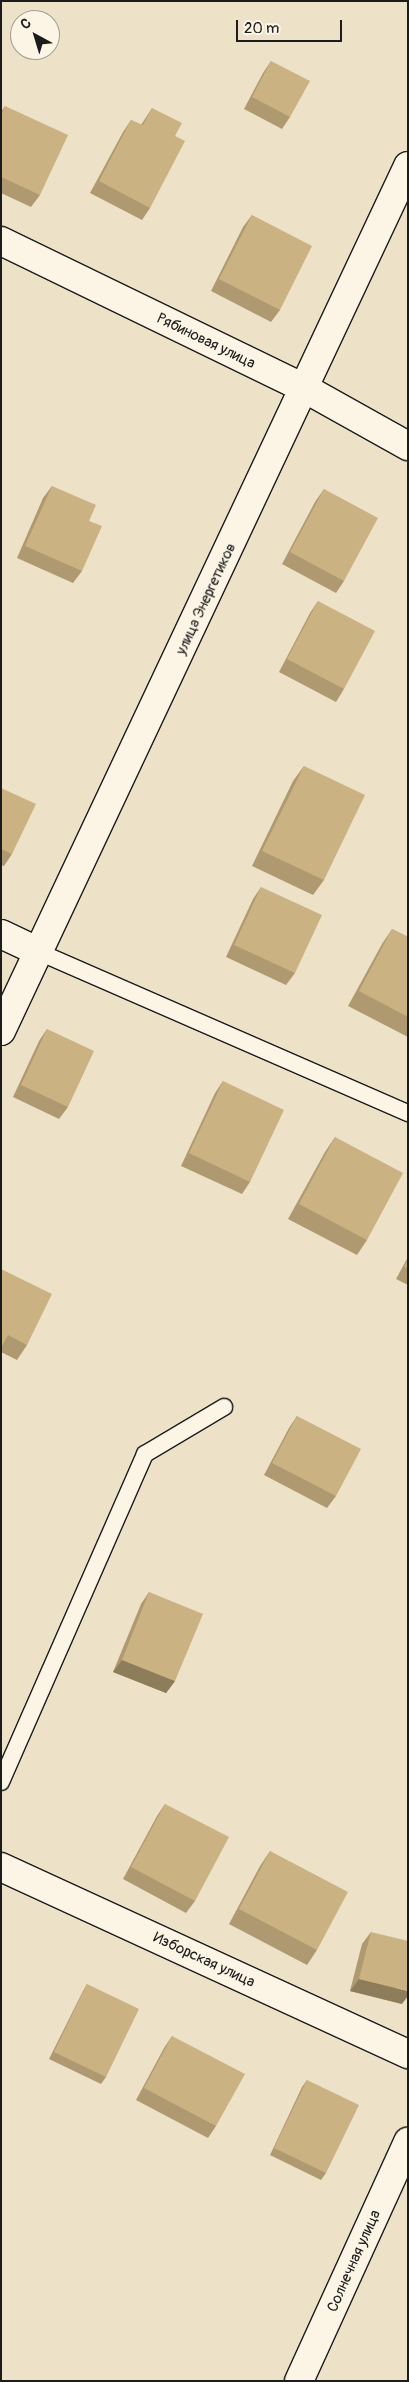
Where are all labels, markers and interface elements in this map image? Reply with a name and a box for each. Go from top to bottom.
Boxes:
north arrow [10,10,60,60]
scale bar [239,10,345,42]
text: С [17,14,35,33]
text: 20 m [244,19,279,38]
street label: Рябиновая улица [154,309,258,373]
street label: улица Энергетиков [172,540,240,658]
street label: Изборская улица [150,1929,258,1991]
street label: Солнечная улица [323,2207,385,2315]

